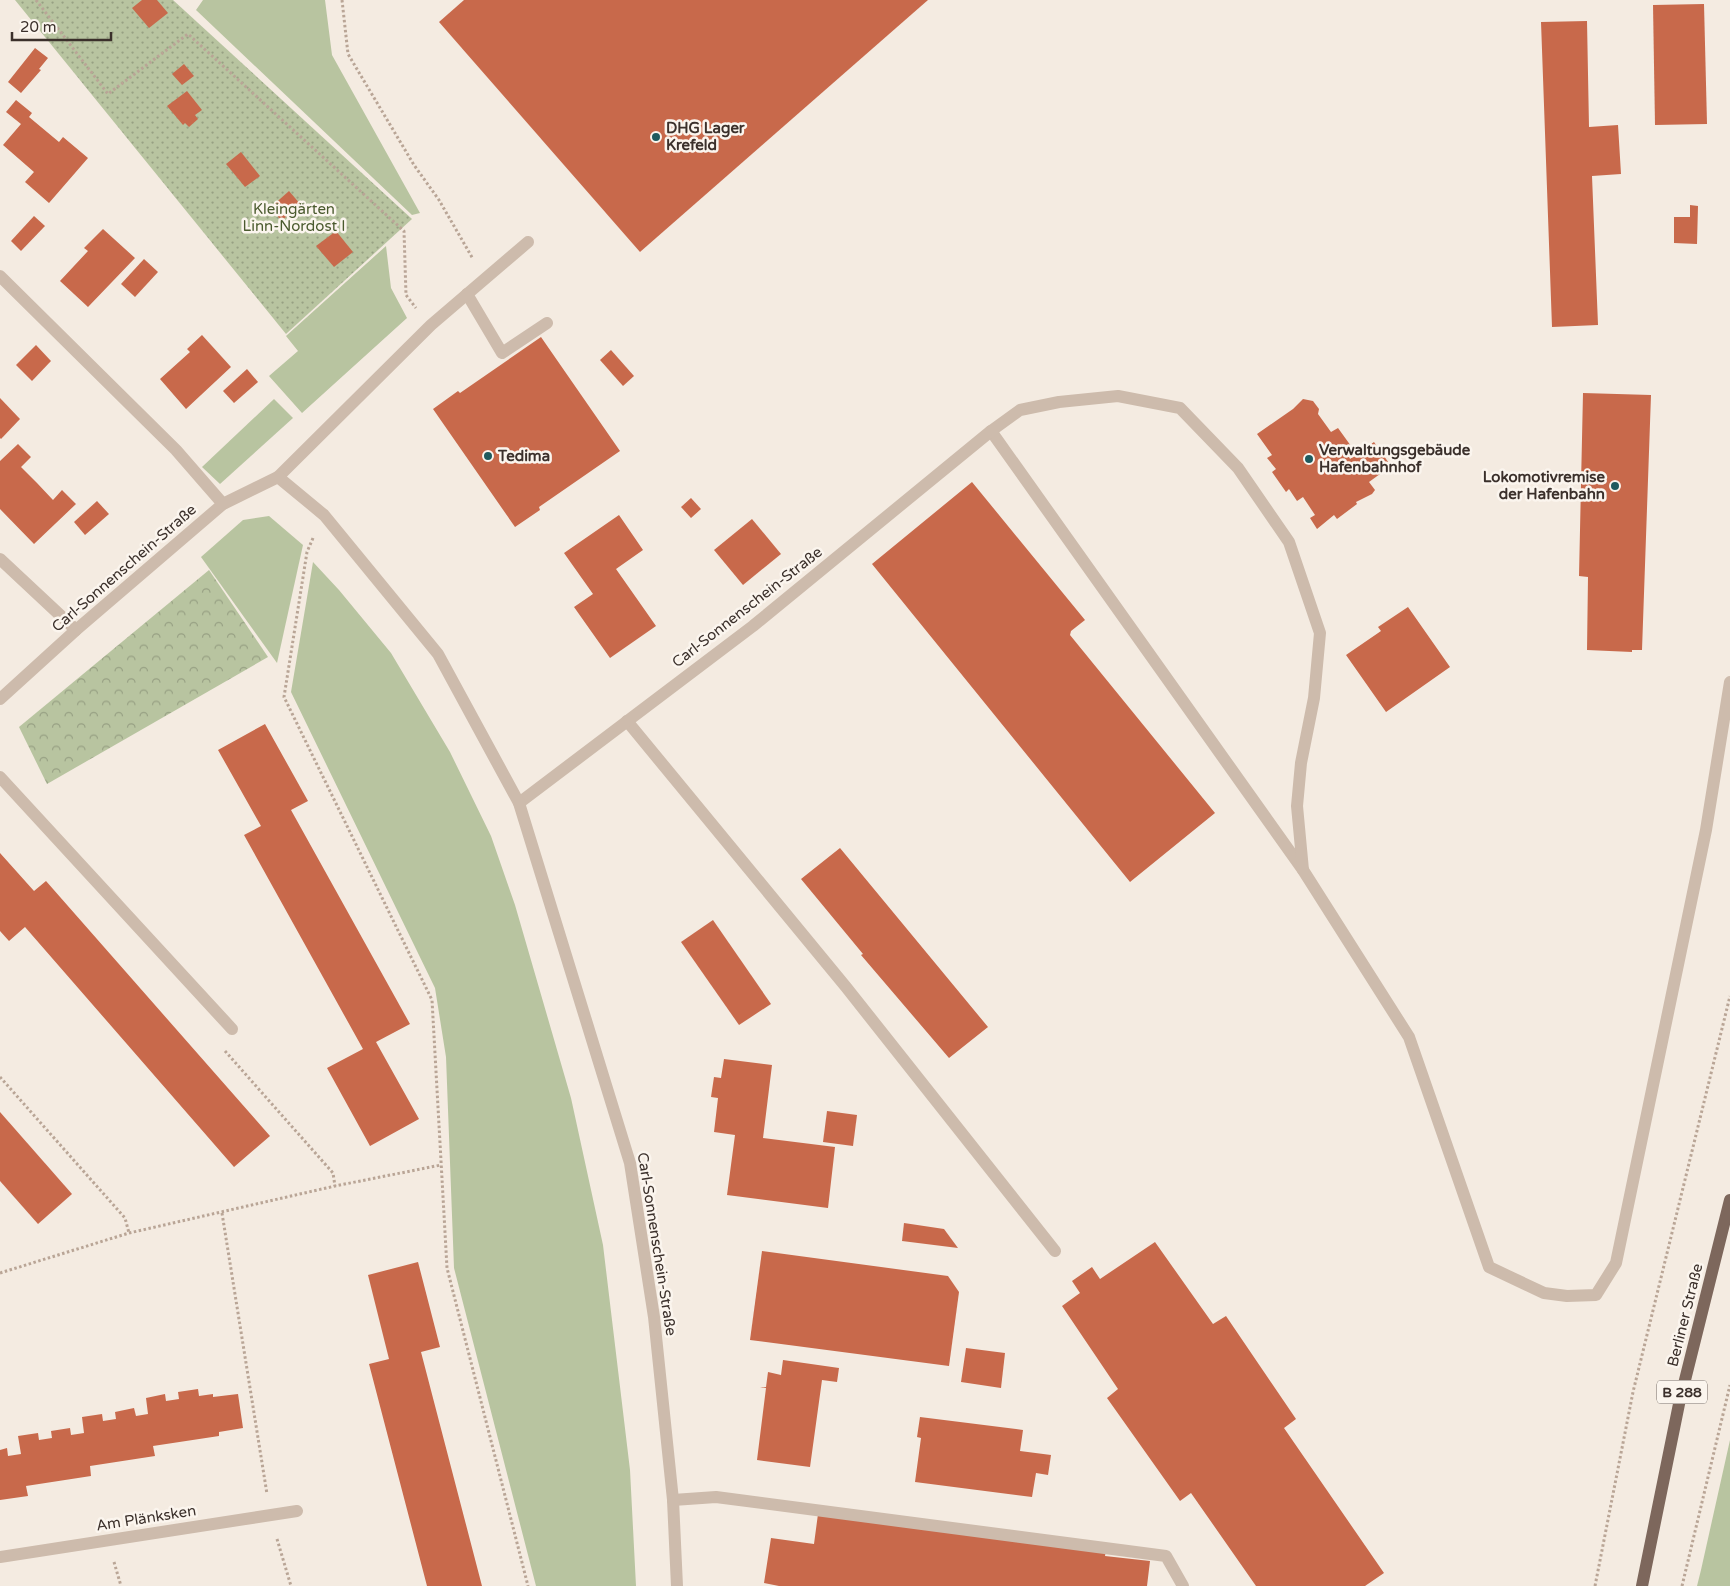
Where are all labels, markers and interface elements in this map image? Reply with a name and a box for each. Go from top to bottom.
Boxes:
scale bar [12,10,111,42]
text: 20 m [20,18,57,36]
place label: DHG Lager Krefeld [666,119,745,154]
marker: DHG Lager Krefeld [650,131,662,143]
park label: Kleingärten Linn-Nordost I [243,200,345,235]
place label: Verwaltungsgebäude Hafenbahnhof [1319,441,1471,476]
place label: Tedima [497,447,550,465]
marker: Tedima [482,450,494,462]
marker: Verwaltungsgebäude Hafenbahnhof [1303,453,1315,465]
place label: Lokomotivremise der Hafenbahn [1483,468,1606,503]
marker: Lokomotivremise der Hafenbahn [1609,480,1621,492]
street label: Carl-Sonnenschein-Straße [48,500,200,636]
street label: Carl-Sonnenschein-Straße [668,543,826,671]
street label: Carl-Sonnenschein-Straße [634,1151,680,1337]
street label: Berliner Straße [1663,1262,1707,1368]
road number: B 288 [1657,1380,1707,1404]
street label: Am Plänksken [95,1501,197,1535]

